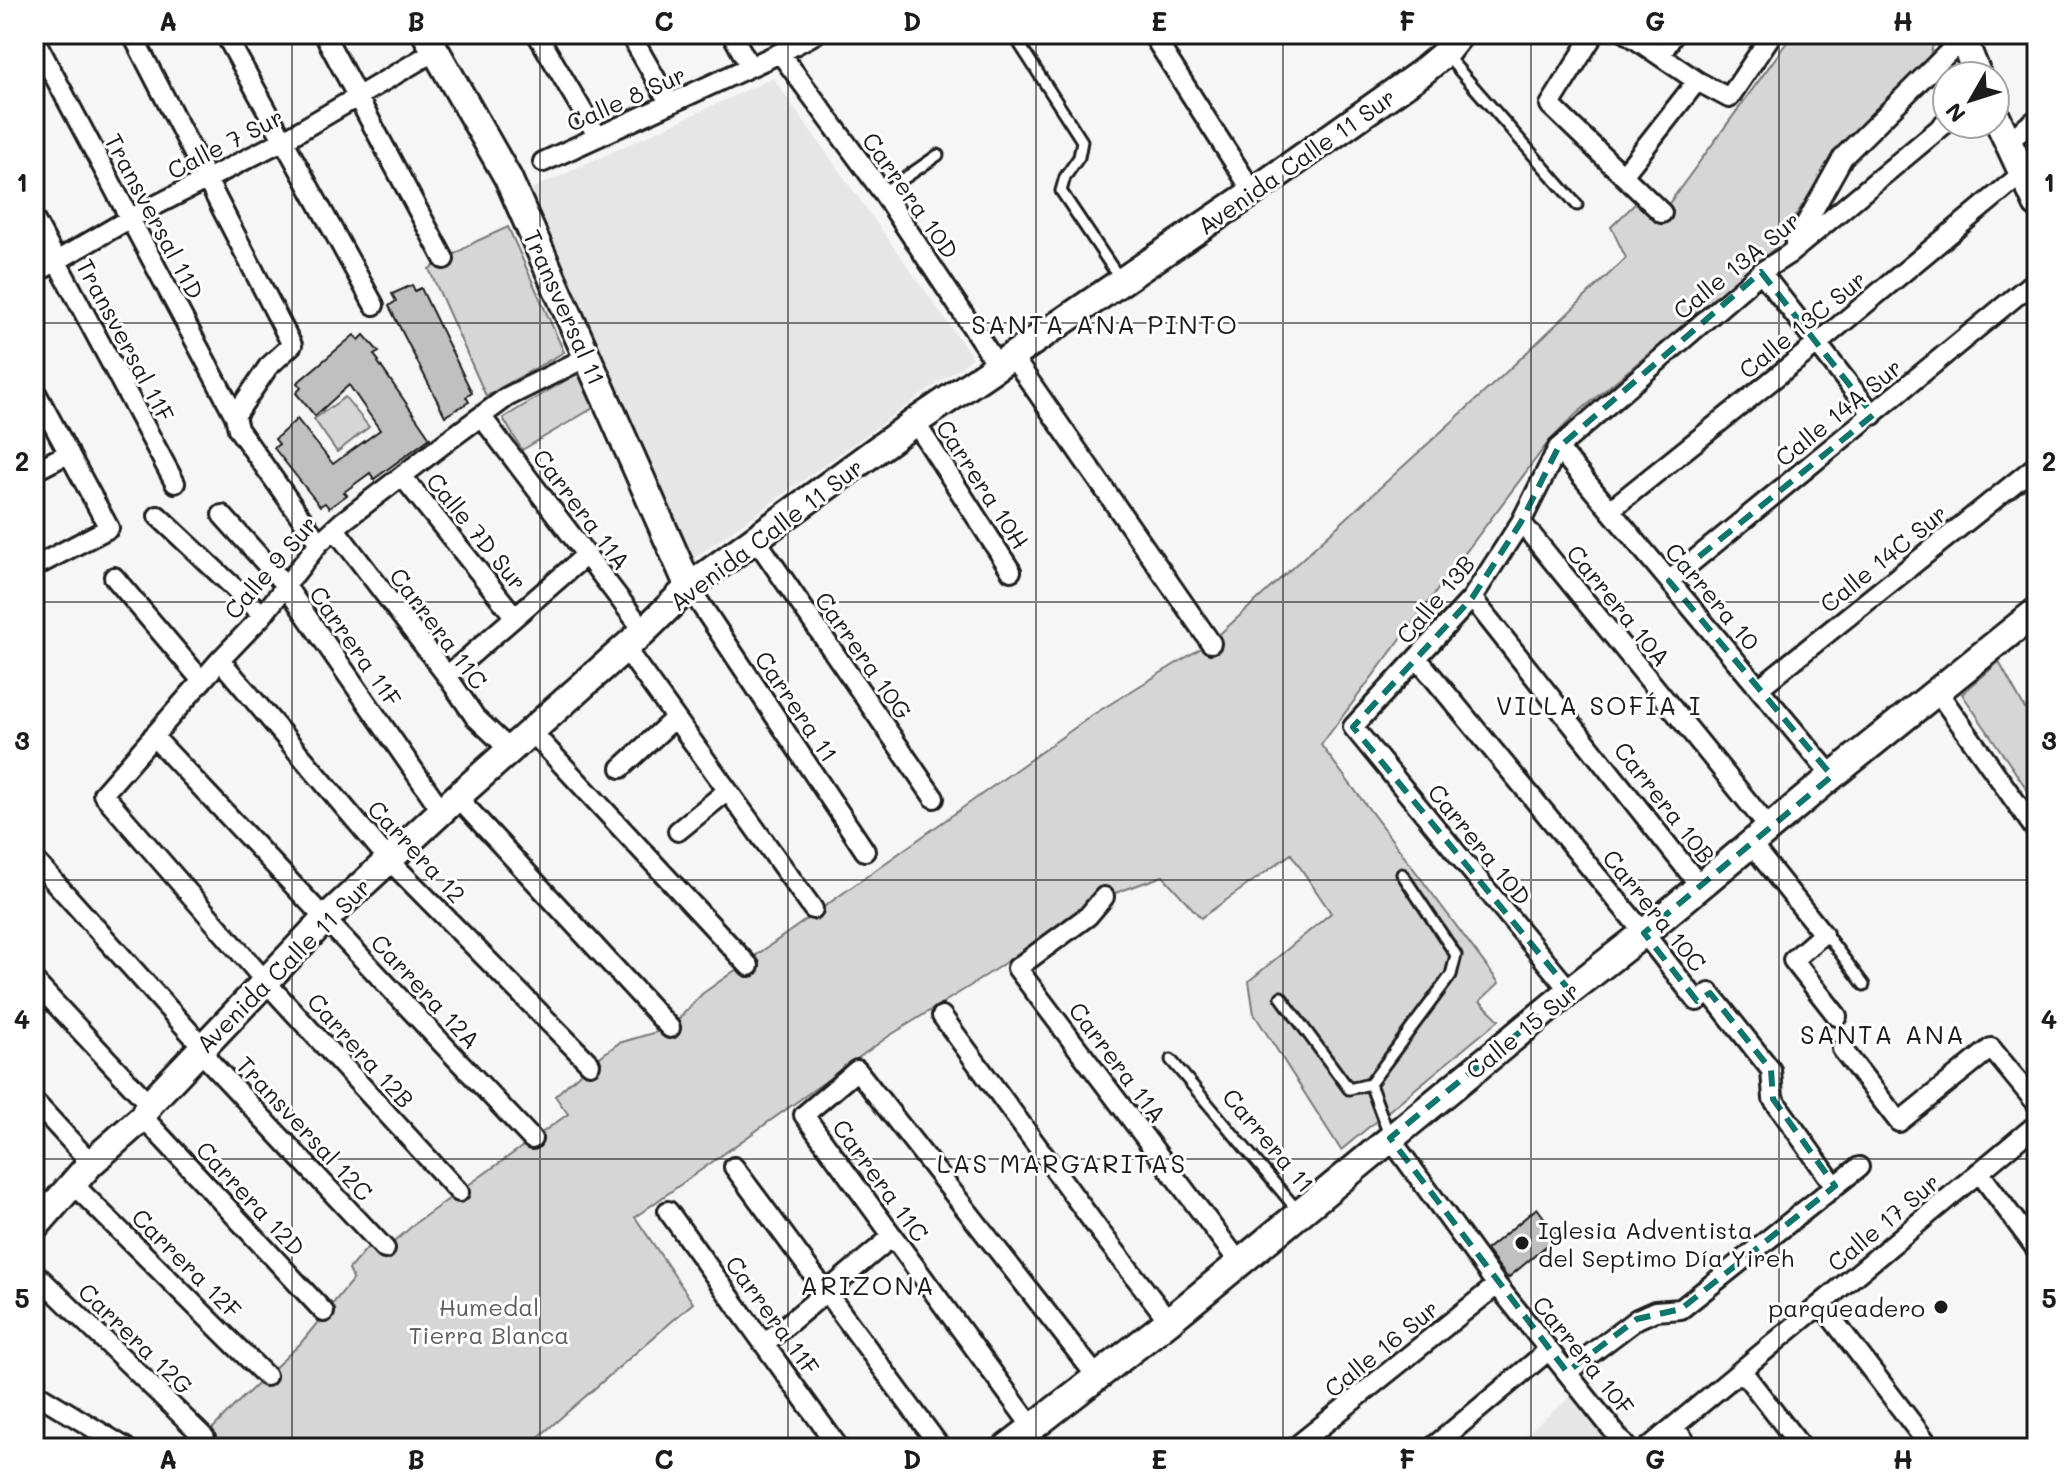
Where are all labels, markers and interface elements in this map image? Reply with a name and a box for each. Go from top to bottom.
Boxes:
text: A [159,4,177,38]
text: B [407,4,425,38]
text: C [654,4,674,38]
text: D [903,4,921,38]
text: E [1151,4,1167,38]
text: F [1399,4,1415,38]
text: G [1645,4,1665,38]
text: H [1893,4,1913,38]
street label: Calle 8 Sur [561,58,691,138]
north arrow [1931,60,2011,140]
street label: Avenida Calle 11 Sur [1191,81,1401,241]
text: N [1939,97,1972,129]
street label: Calle 7 Sur [162,100,288,186]
street label: Carrera 10D [856,126,966,264]
street label: Transversal 11D [98,128,212,304]
text: 1 [16,165,28,199]
text: 1 [2043,165,2055,199]
street label: Calle 13A Sur [1666,204,1806,326]
street label: Transversal 11 [517,225,613,389]
street label: Transversal 11F [70,253,182,427]
street label: Calle 13C Sur [1732,263,1872,385]
district label: SANTA ANA PINTO [971,307,1239,341]
street label: Calle 14A Sur [1768,351,1908,473]
street label: Carrera 10H [930,413,1036,555]
street label: Carrera 11A [526,442,638,576]
text: 2 [15,444,29,478]
text: 2 [2042,444,2056,478]
street label: Avenida Calle 11 Sur [663,451,869,617]
street label: Calle 7D Sur [420,466,534,596]
street label: Calle 14C Sur [1813,497,1953,619]
street label: Calle 9 Sur [217,509,323,625]
street label: Carrera 10 [1659,536,1767,656]
street label: Carrera 10A [1560,538,1678,672]
street label: Calle 13B [1389,548,1481,650]
street label: Carrera 11C [383,561,495,695]
street label: Carrera 11F [303,580,409,712]
street label: Carrera 10G [809,585,919,725]
street label: Carrera 11 [749,645,845,767]
district label: VILLA SOFÍA I [1496,688,1702,722]
text: 3 [14,723,30,757]
text: 3 [2041,723,2057,757]
street label: Carrera 10B [1608,735,1722,869]
street label: Carrera 10D [1421,777,1539,911]
street label: Carrera 12 [361,793,473,909]
street label: Carrera 10C [1596,843,1714,977]
street label: Avenida Calle 11 Sur [189,871,377,1059]
street label: Carrera 12A [365,927,487,1055]
street label: Calle 15 Sur [1459,975,1585,1085]
street label: Carrera 12B [301,986,421,1114]
street label: Carrera 11A [1062,995,1174,1129]
text: 4 [14,1002,30,1036]
text: 4 [2041,1002,2057,1036]
district label: SANTA ANA [1800,1017,1966,1051]
street label: Transversal 12C [230,1049,380,1207]
street label: Carrera 11 [1216,1081,1322,1199]
street label: Carrera 11C [826,1113,936,1247]
street label: Carrera 12D [190,1134,312,1262]
district label: LAS MARGARITAS [937,1146,1187,1180]
street label: Calle 17 Sur [1821,1166,1945,1278]
street label: Carrera 12F [125,1201,249,1325]
place label: Iglesia Adventista del Septimo Día Yireh [1538,1214,1794,1273]
marker: Iglesia Adventista del Septimo Día Yireh [1513,1234,1531,1252]
street label: Carrera 11F [719,1249,827,1381]
district label: ARIZONA [800,1268,936,1302]
street label: Carrera 12G [72,1276,200,1400]
text: 5 [14,1281,30,1315]
text: 5 [2041,1281,2057,1315]
street label: Carrera 10F [1526,1289,1642,1421]
park label: Humedal Tierra Blanca [409,1291,569,1350]
street label: Calle 16 Sur [1318,1292,1444,1404]
place label: parqueadero [1769,1292,1925,1323]
marker: parqueadero [1932,1298,1950,1316]
text: A [159,1442,177,1476]
text: B [407,1442,425,1476]
text: C [654,1442,674,1476]
text: D [903,1442,921,1476]
text: E [1151,1442,1167,1476]
text: F [1399,1442,1415,1476]
text: G [1645,1442,1665,1476]
text: H [1893,1442,1913,1476]

